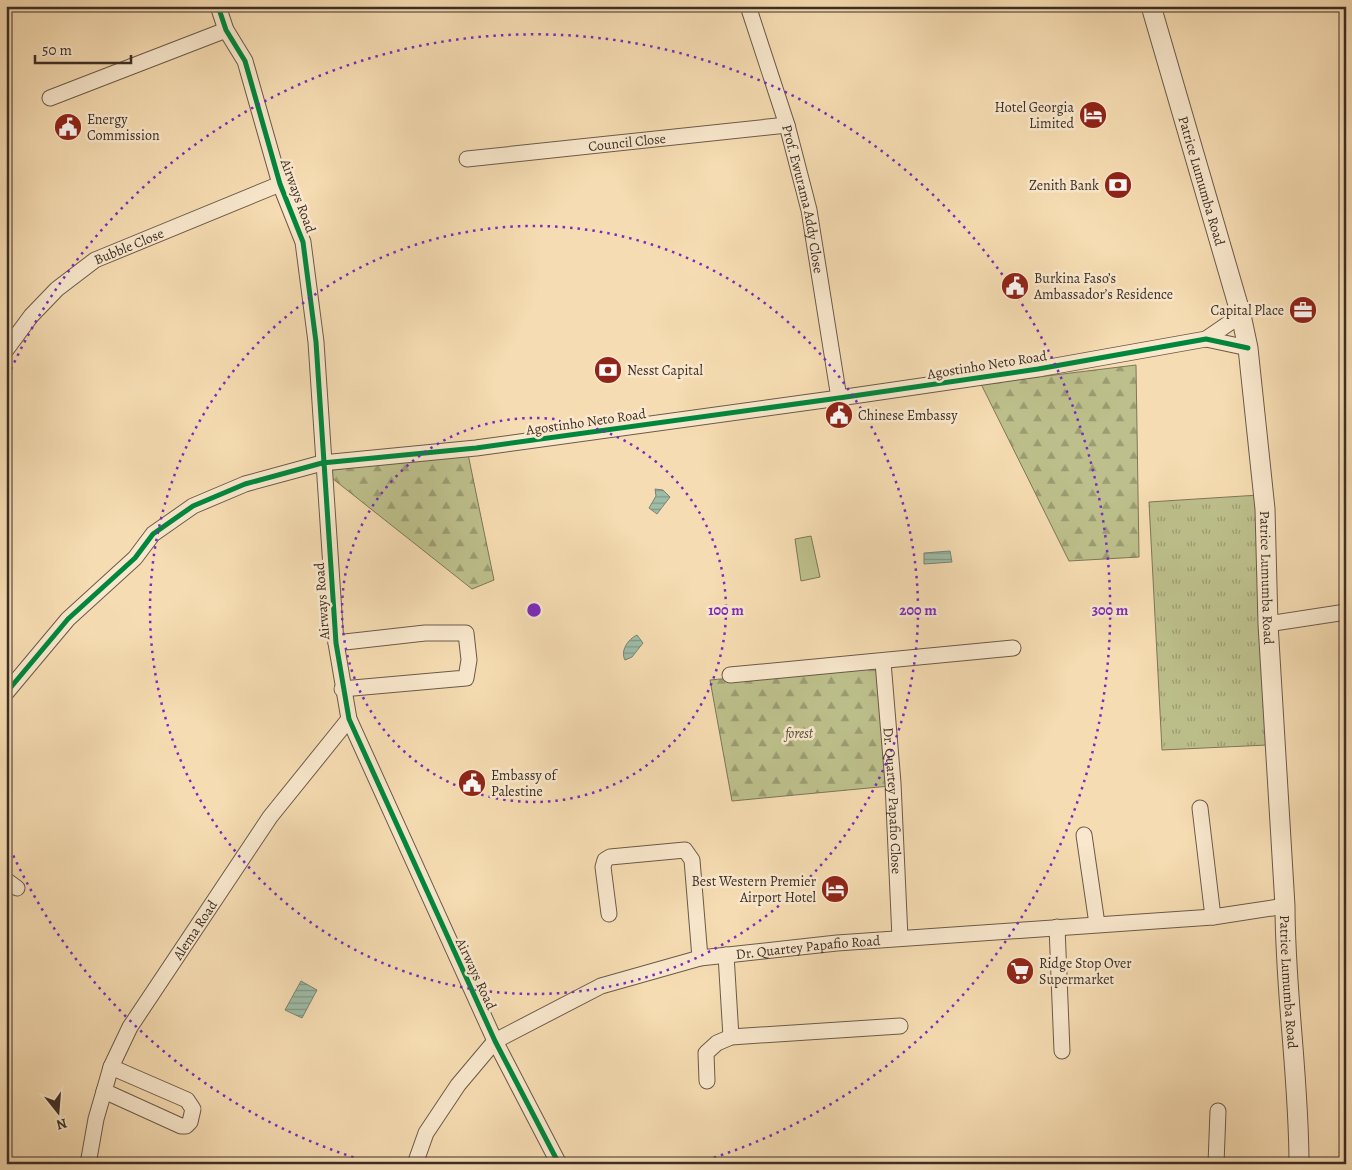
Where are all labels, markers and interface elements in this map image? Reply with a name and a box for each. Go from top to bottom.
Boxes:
scale bar [35,32,131,64]
text: 50 m [42,40,72,60]
place label: Hotel Georgia Limited [995,98,1074,133]
hotel icon: Hotel Georgia Limited [1078,100,1108,130]
place label: Energy Commission [87,110,160,145]
public building icon: Energy Commission [53,112,83,142]
street label: Patrice Lumumba Road [1174,114,1230,248]
street label: Prof. Ewurama Addy Close [778,122,828,275]
street label: Council Close [587,128,667,156]
street label: Airways Road [276,156,320,236]
bank icon: Zenith Bank [1103,170,1133,200]
place label: Zenith Bank [1029,176,1099,195]
street label: Bubble Close [91,223,167,269]
place label: Burkina Faso’s Ambassador’s Residence [1033,269,1173,304]
public building icon: Burkina Faso’s Ambassador’s Residence [1000,271,1030,301]
office icon: Capital Place [1288,295,1318,325]
place label: Capital Place [1210,301,1284,320]
street label: Agostinho Neto Road [925,346,1049,384]
bank icon: Nesst Capital [593,355,623,385]
place label: Nesst Capital [627,361,703,380]
public building icon: Chinese Embassy [824,400,854,430]
street label: Agostinho Neto Road [524,404,648,440]
place label: Chinese Embassy [858,406,958,425]
street label: Patrice Lumumba Road [1256,510,1279,645]
street label: Airways Road [310,561,334,641]
text: 100 m [708,600,744,620]
text: 200 m [899,600,937,620]
text: 300 m [1092,600,1129,620]
centre of rings [525,601,543,619]
park label: forest [783,724,814,743]
street label: Dr. Quartey Papafio Close [879,726,907,874]
place label: Embassy of Palestine [491,766,558,801]
public building icon: Embassy of Palestine [457,768,487,798]
place label: Best Western Premier Airport Hotel [692,872,817,907]
hotel icon: Best Western Premier Airport Hotel [820,874,850,904]
street label: Alema Road [168,896,222,964]
street label: Patrice Lumumba Road [1276,915,1303,1050]
street label: Dr. Quartey Papafio Road [735,930,881,964]
street label: Airways Road [451,934,501,1013]
place label: Ridge Stop Over Supermarket [1039,954,1132,989]
supermarket icon: Ridge Stop Over Supermarket [1005,956,1035,986]
north arrow [32,1088,82,1138]
text: N [54,1113,69,1135]

